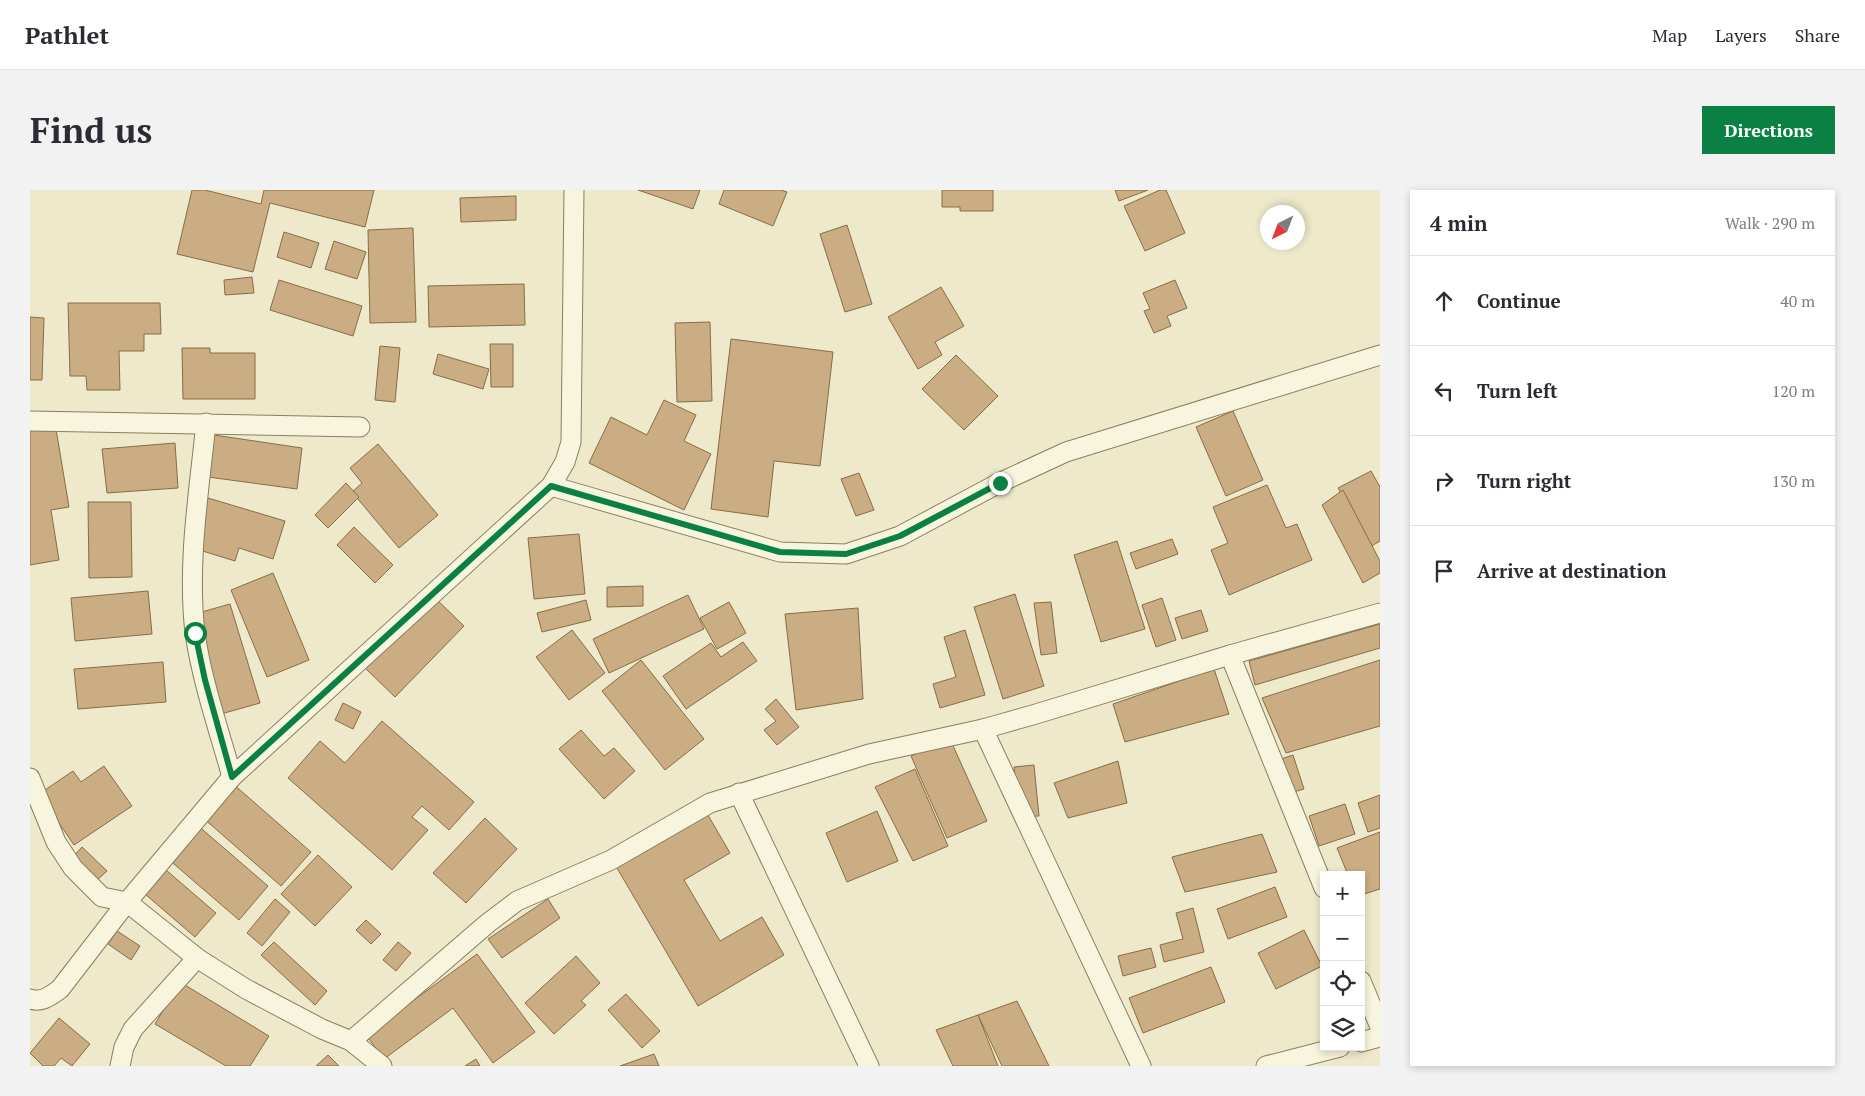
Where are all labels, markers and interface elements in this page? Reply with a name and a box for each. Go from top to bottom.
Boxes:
text: Pathlet [25,19,109,51]
text: Map [1652,23,1687,47]
text: Layers [1715,23,1767,47]
text: Share [1795,23,1840,47]
button: Directions [1702,106,1835,154]
text: Find us [30,107,152,153]
north arrow [1260,205,1305,250]
text: 4 min [1430,209,1487,237]
text: Walk · 290 m [1725,212,1815,234]
icon: ahead [1430,287,1458,315]
text: Continue [1477,288,1561,313]
text: 40 m [1780,290,1815,312]
icon: left [1430,377,1458,405]
text: Turn left [1477,378,1558,403]
text: 120 m [1772,380,1815,402]
icon: right [1430,467,1458,495]
text: Turn right [1477,468,1571,493]
text: 130 m [1772,470,1815,492]
route end [989,472,1012,495]
icon: arrive [1430,557,1458,585]
text: Arrive at destination [1477,558,1666,583]
route start [184,622,207,645]
map controls [1320,871,1365,1051]
button: + [1320,871,1365,916]
button: − [1320,916,1365,961]
button: locate [1320,961,1365,1006]
button: layers [1320,1006,1365,1051]

